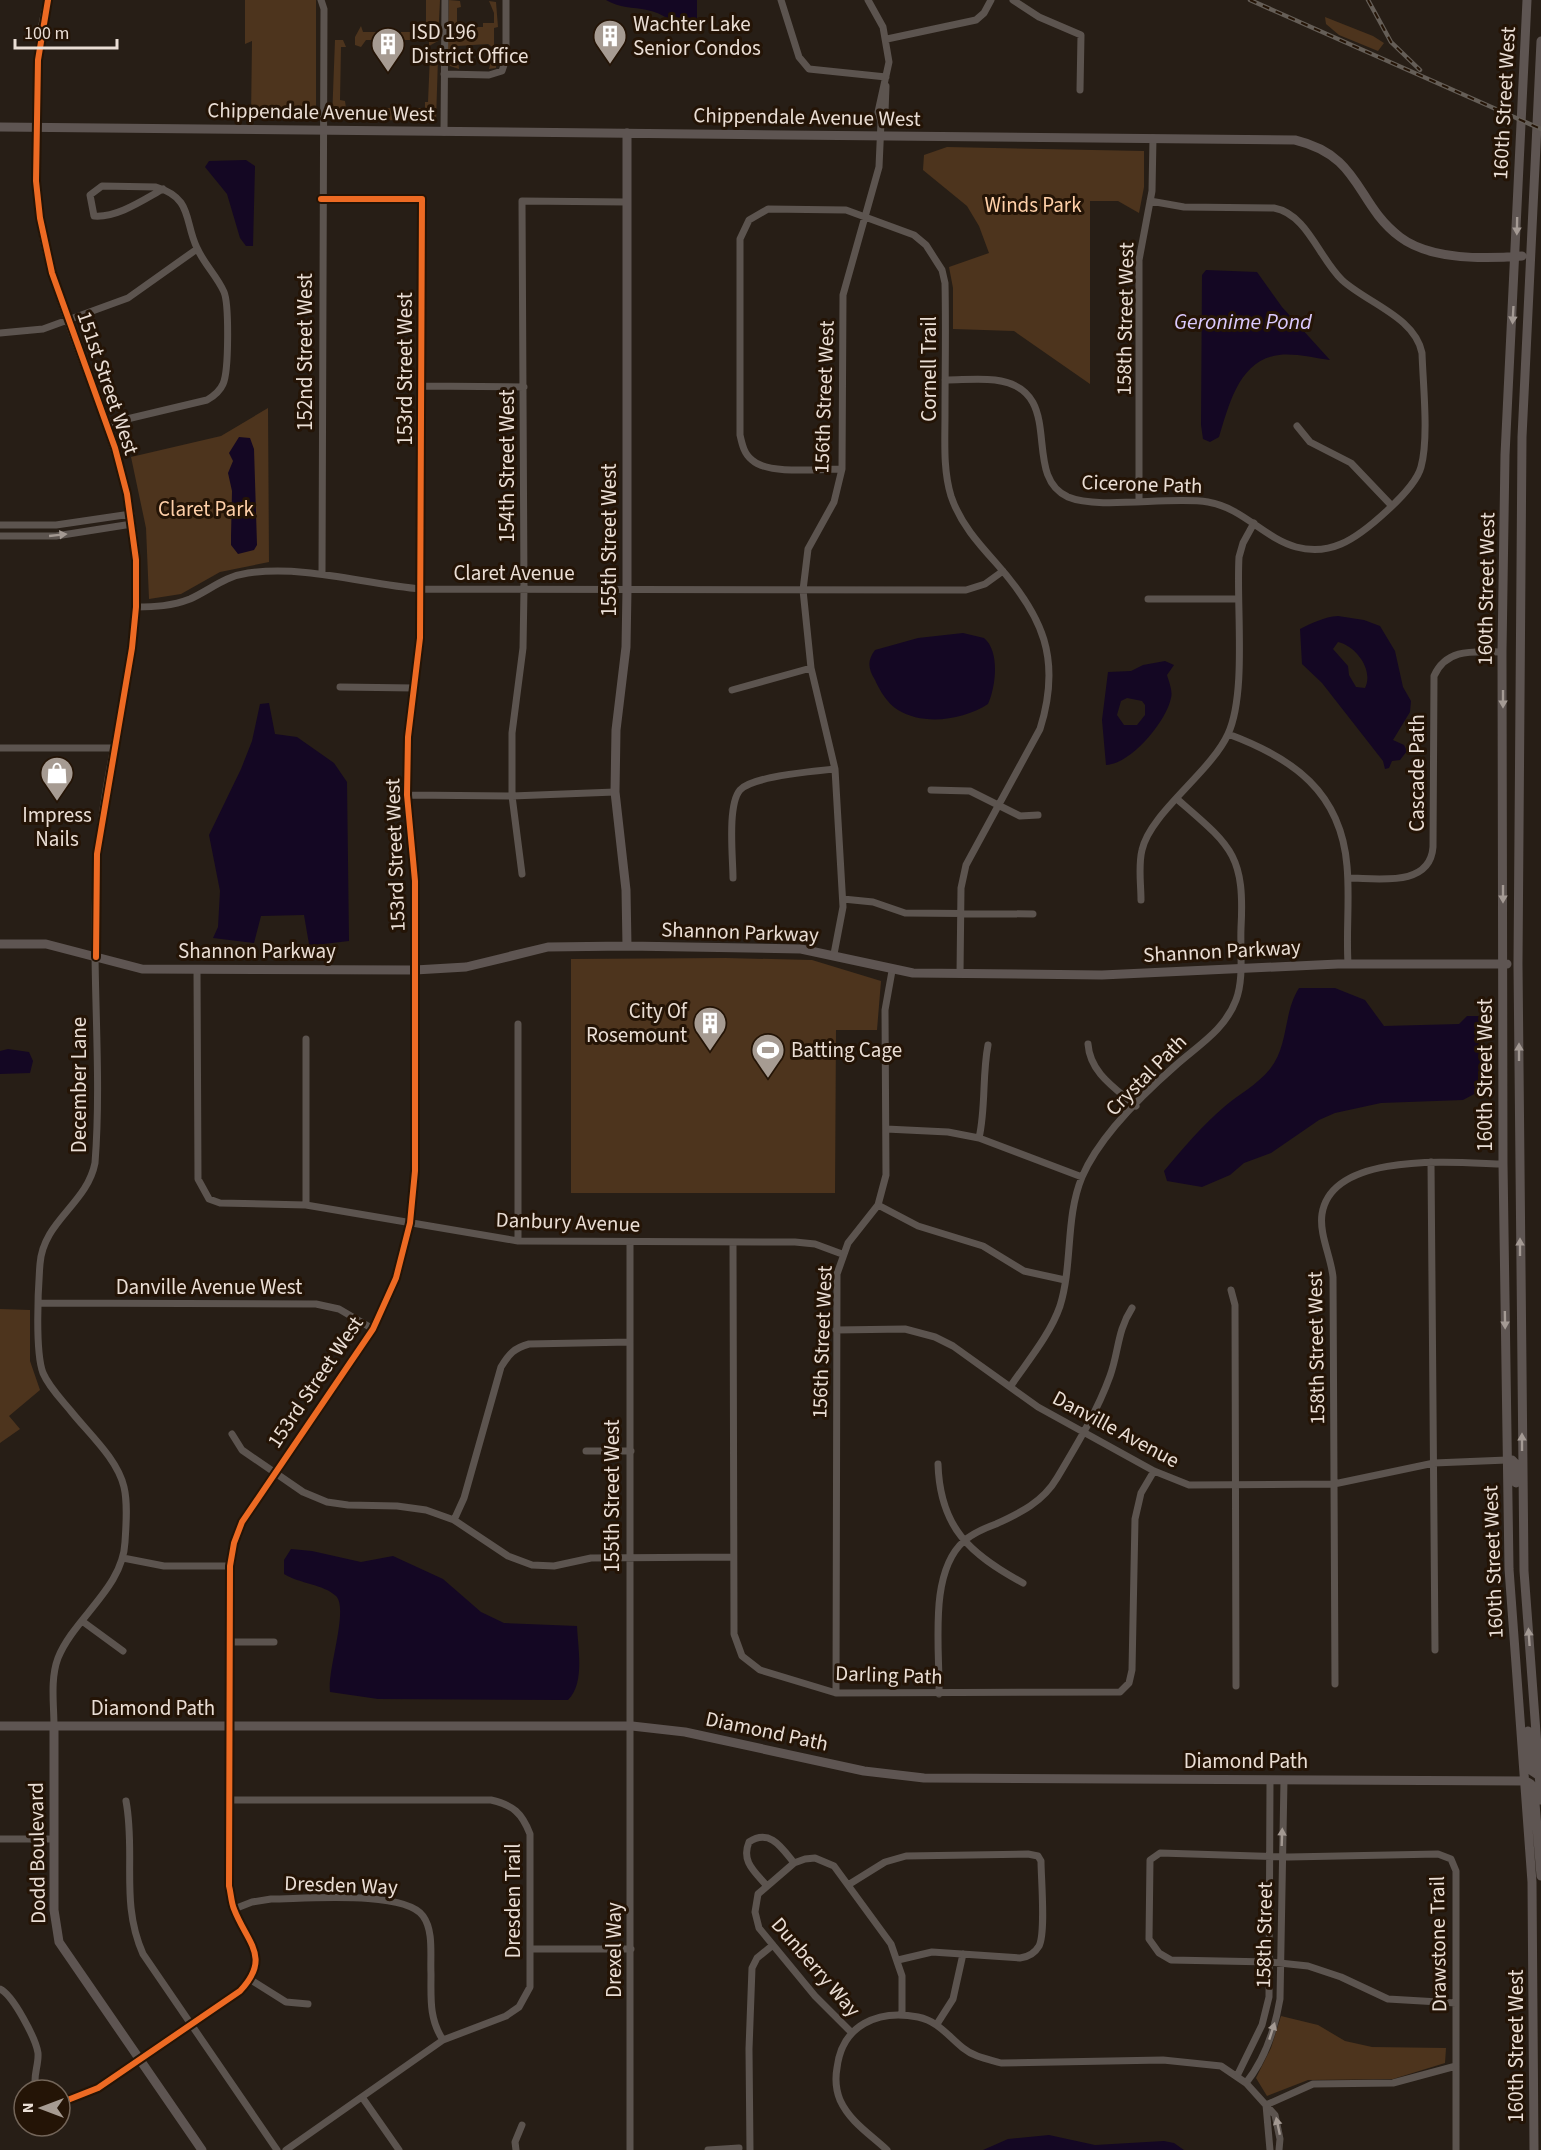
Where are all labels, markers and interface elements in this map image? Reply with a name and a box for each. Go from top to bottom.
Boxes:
place label: Wachter Lake Senior Condos [633,9,761,63]
scale bar [15,12,117,50]
place label: ISD 196 District Office [411,17,528,71]
building icon: Wachter Lake Senior Condos [592,18,628,65]
text: 100 m [24,21,69,46]
building icon: ISD 196 District Office [370,26,406,73]
street label: 160th Street West [1485,26,1523,180]
street label: Chippendale Avenue West [207,95,435,129]
street label: Chippendale Avenue West [693,100,921,134]
park label: Winds Park [984,190,1082,220]
one-way arrow [1512,217,1522,236]
street label: 158th Street West [1109,242,1141,396]
street label: 152nd Street West [290,273,320,431]
street label: 153rd Street West [390,292,420,446]
water label: Geronime Pond [1174,306,1313,338]
one-way arrow [1508,306,1517,325]
street label: 151st Street West [69,307,147,459]
street label: Cornell Trail [914,316,944,422]
street label: 156th Street West [806,320,842,474]
street label: 154th Street West [492,389,522,543]
street label: 155th Street West [594,463,624,617]
street label: Cicerone Path [1081,467,1203,501]
park label: Claret Park [158,494,254,524]
street label: 160th Street West [1470,512,1502,666]
one-way arrow [49,530,68,540]
street label: Claret Avenue [453,558,575,588]
one-way arrow [1498,689,1508,708]
street label: Cascade Path [1402,714,1432,832]
shop icon: Impress Nails [39,755,75,802]
street label: 153rd Street West [377,778,413,932]
place label: Impress Nails [22,800,92,854]
one-way arrow [1498,884,1508,903]
street label: Shannon Parkway [661,914,820,950]
street label: Shannon Parkway [1142,932,1302,970]
street label: Shannon Parkway [178,936,336,966]
place label: City Of Rosemount [586,996,688,1050]
street label: 160th Street West [1470,998,1500,1152]
building icon: City Of Rosemount [692,1005,728,1052]
street label: December Lane [64,1017,94,1153]
street label: Crystal Path [1098,1027,1194,1123]
sports icon: Batting Cage [750,1032,786,1079]
place label: Batting Cage [791,1035,902,1065]
one-way arrow [1514,1042,1524,1061]
street label: Danbury Avenue [495,1204,641,1240]
one-way arrow [1515,1237,1525,1256]
street label: 156th Street West [804,1265,840,1419]
street label: 158th Street West [1300,1271,1332,1425]
street label: Danville Avenue West [116,1272,302,1302]
street label: 153rd Street West [260,1310,370,1454]
one-way arrow [1500,1310,1510,1329]
street label: Danville Avenue [1047,1383,1185,1475]
street label: 155th Street West [597,1419,627,1573]
one-way arrow [1517,1432,1527,1451]
street label: 160th Street West [1475,1485,1511,1639]
one-way arrow [1524,1627,1534,1646]
street label: Darling Path [835,1658,943,1692]
street label: Diamond Path [91,1693,215,1723]
street label: Diamond Path [703,1703,831,1759]
street label: Diamond Path [1184,1746,1308,1776]
street label: Dodd Boulevard [21,1782,53,1924]
one-way arrow [1277,1828,1287,1847]
street label: Dresden Trail [498,1843,528,1959]
street label: Dresden Way [284,1868,398,1902]
street label: Drawstone Trail [1422,1876,1454,2012]
street label: 158th Street [1248,1881,1280,1989]
street label: Drexel Way [599,1902,629,1998]
street label: Dunberry Way [764,1911,868,2024]
street label: 160th Street West [1501,1969,1531,2123]
one-way arrow [1268,2022,1278,2040]
north arrow [12,2078,72,2138]
text: N [17,2103,39,2113]
one-way arrow [1272,2116,1282,2135]

